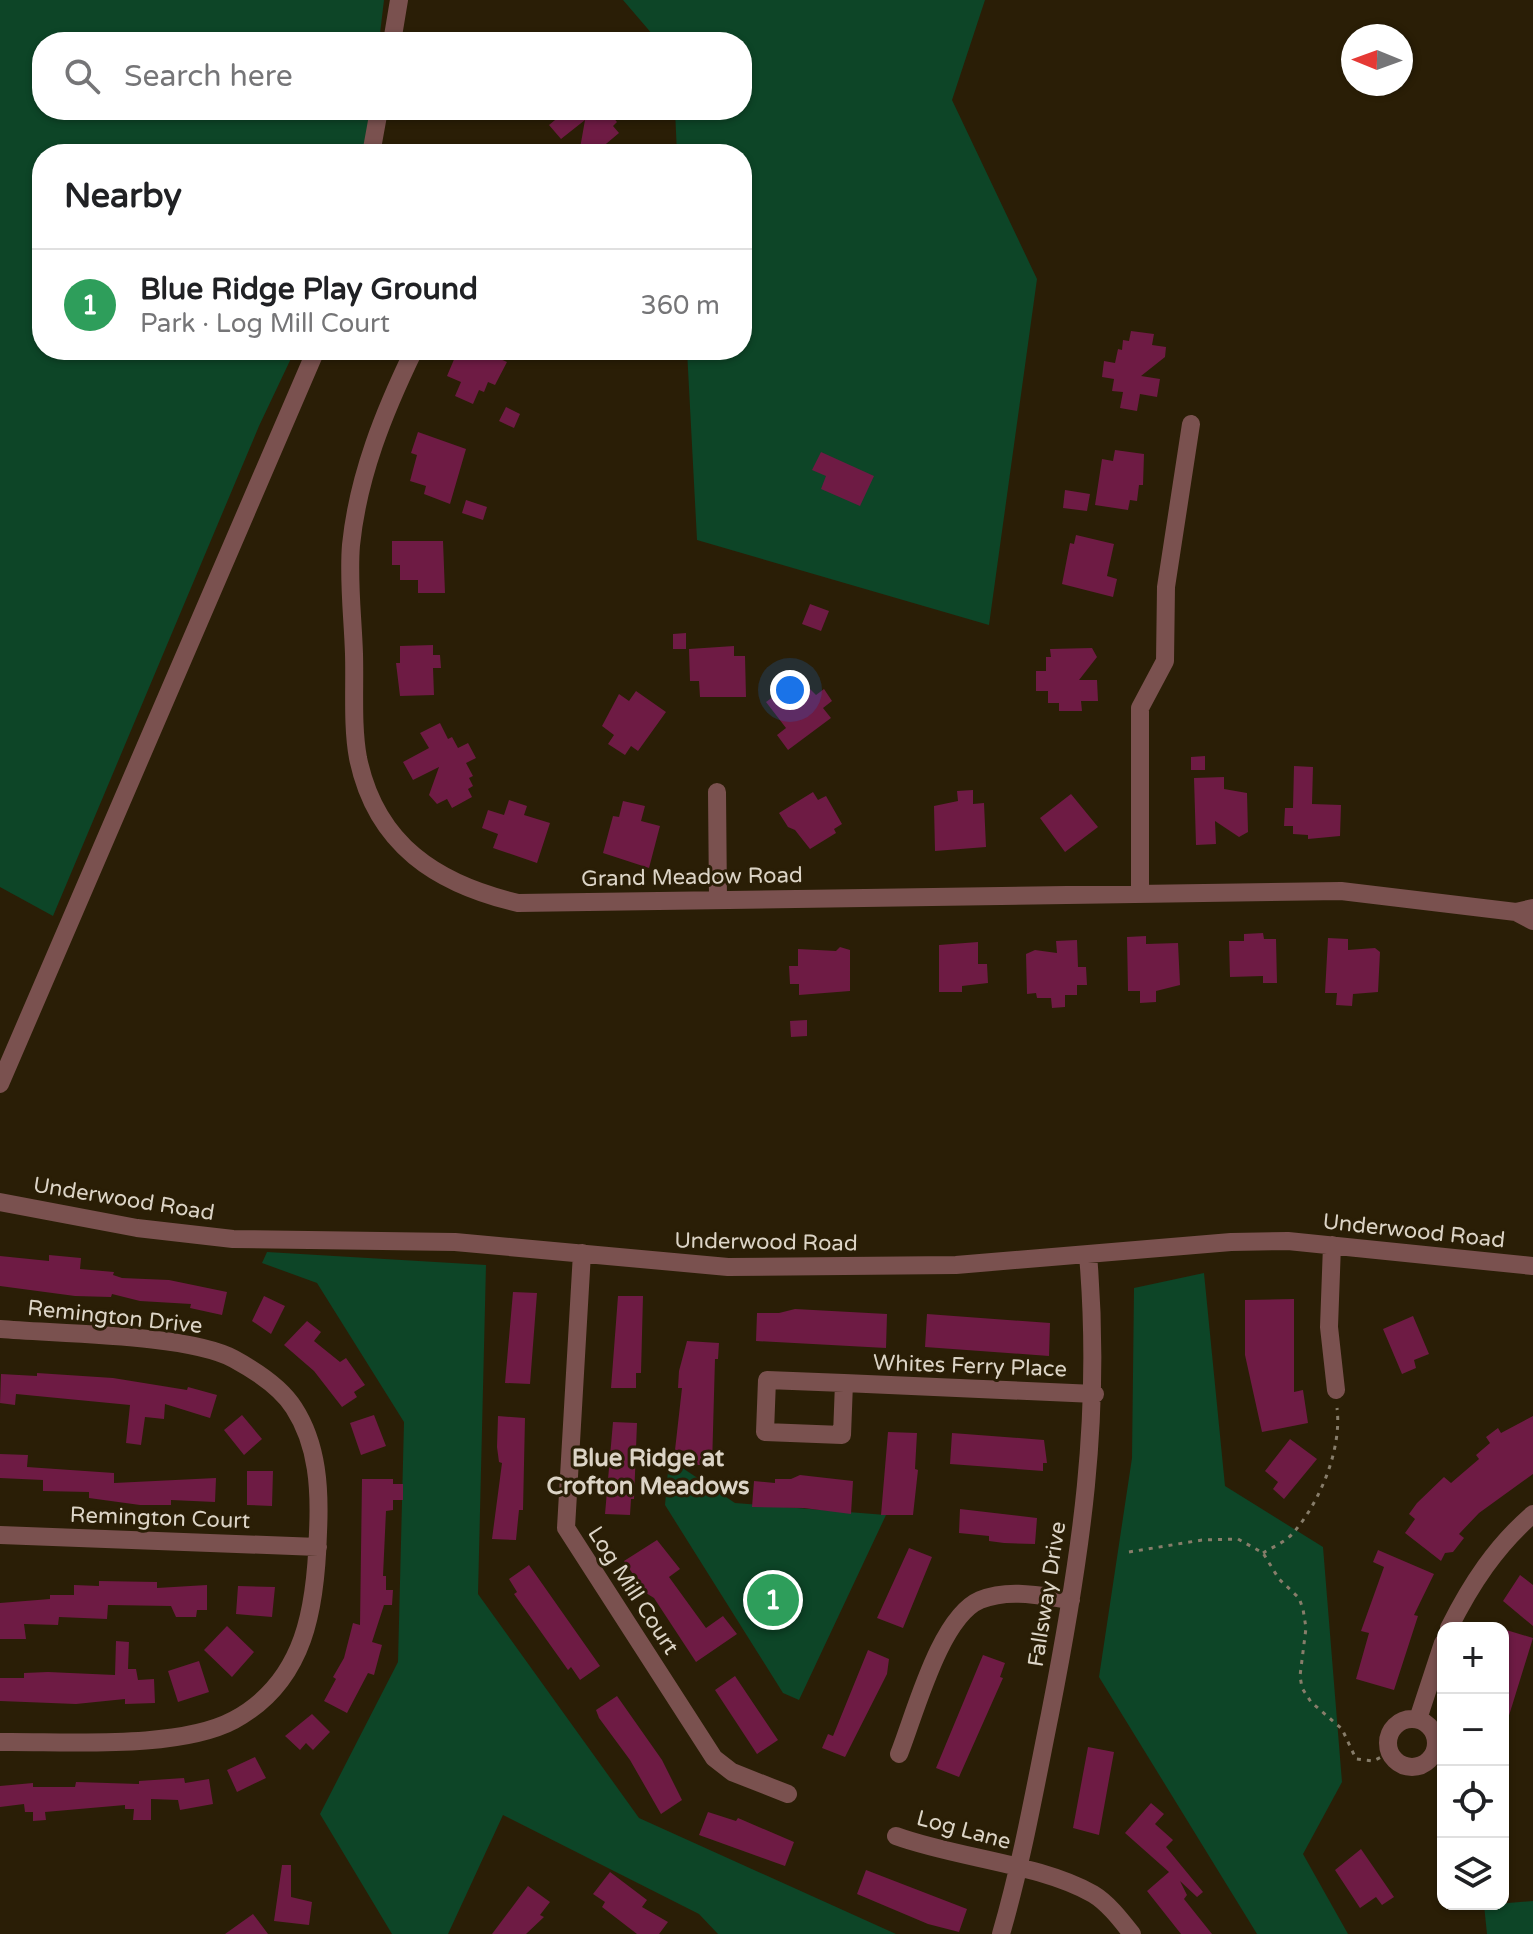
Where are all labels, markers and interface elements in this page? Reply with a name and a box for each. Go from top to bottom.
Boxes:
north arrow [1341,24,1413,96]
search box [32,32,752,120]
icon: search [60,54,104,98]
text: Search here [124,58,293,95]
text: Nearby [64,176,182,217]
text: Blue Ridge Play Ground [140,271,478,308]
text: 1 [82,290,98,321]
text: 360 m [640,290,720,321]
text: Park · Log Mill Court [140,308,390,339]
your location [770,670,810,710]
street label: Grand Meadow Road [581,862,803,892]
street label: Underwood Road [31,1172,216,1226]
street label: Underwood Road [1321,1208,1506,1254]
street label: Underwood Road [674,1227,858,1257]
street label: Remington Drive [26,1295,204,1339]
street label: Whites Ferry Place [873,1350,1067,1382]
district label: Blue Ridge at Crofton Meadows [546,1444,750,1501]
street label: Remington Court [69,1502,251,1534]
street label: Fallsway Drive [1023,1520,1071,1669]
street label: Log Mill Court [582,1522,684,1659]
pin: 1 [747,1570,799,1630]
map controls [1437,1622,1509,1910]
button: + [1437,1622,1509,1694]
button: − [1437,1694,1509,1766]
button: locate [1437,1766,1509,1838]
street label: Log Lane [914,1805,1014,1855]
button: layers [1437,1838,1509,1910]

